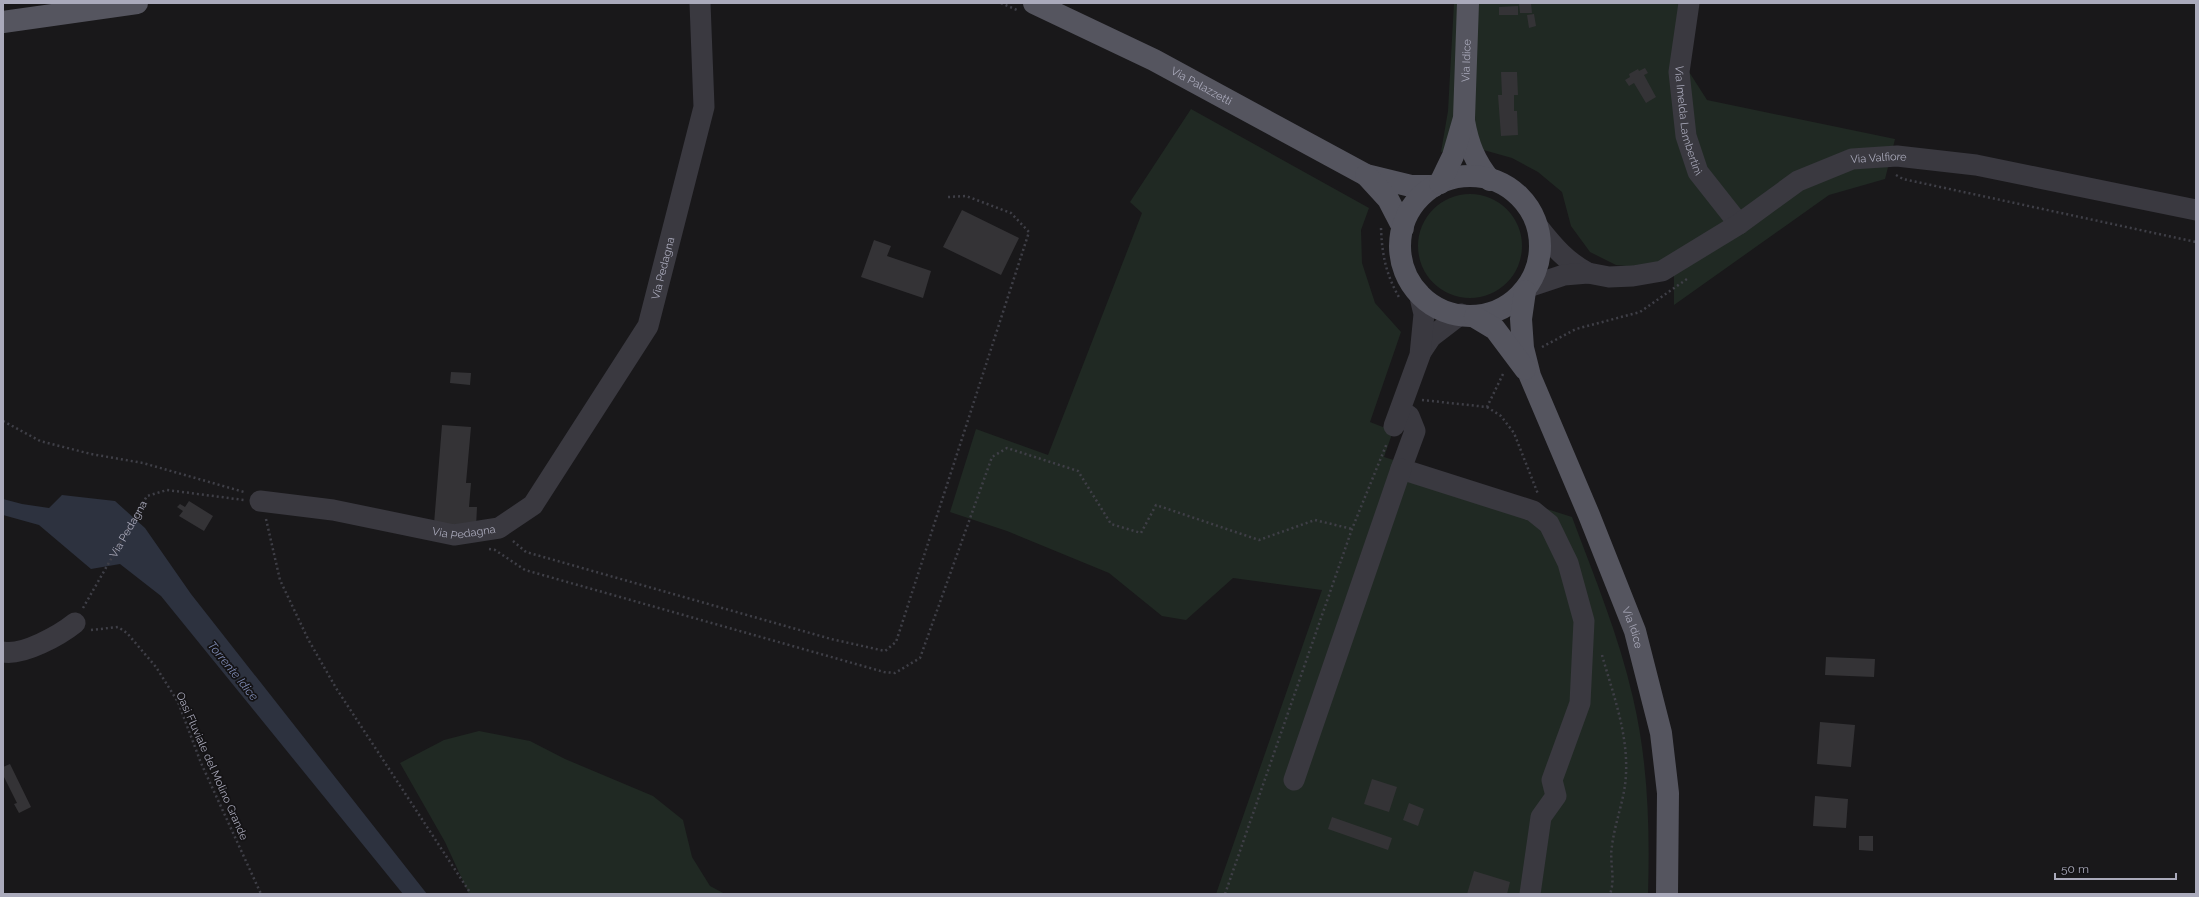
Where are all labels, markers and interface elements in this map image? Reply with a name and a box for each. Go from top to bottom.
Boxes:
street label: Via Idice [1459,38,1473,82]
street label: Via Palazzetti [1169,64,1234,108]
street label: Via Imelda Lambertini [1672,65,1705,178]
street label: Via Valfiore [1850,149,1908,166]
street label: Via Pedagna [649,236,677,301]
street label: Via Pedagna [107,498,150,560]
street label: Via Pedagna [431,522,496,542]
street label: Via Idice [1620,605,1646,650]
water label: Torrente Idice [205,639,262,704]
street label: Oasi Fluviale del Molino Grande [173,690,251,843]
scale bar [2055,855,2176,881]
text: 50 m [2061,862,2089,876]

